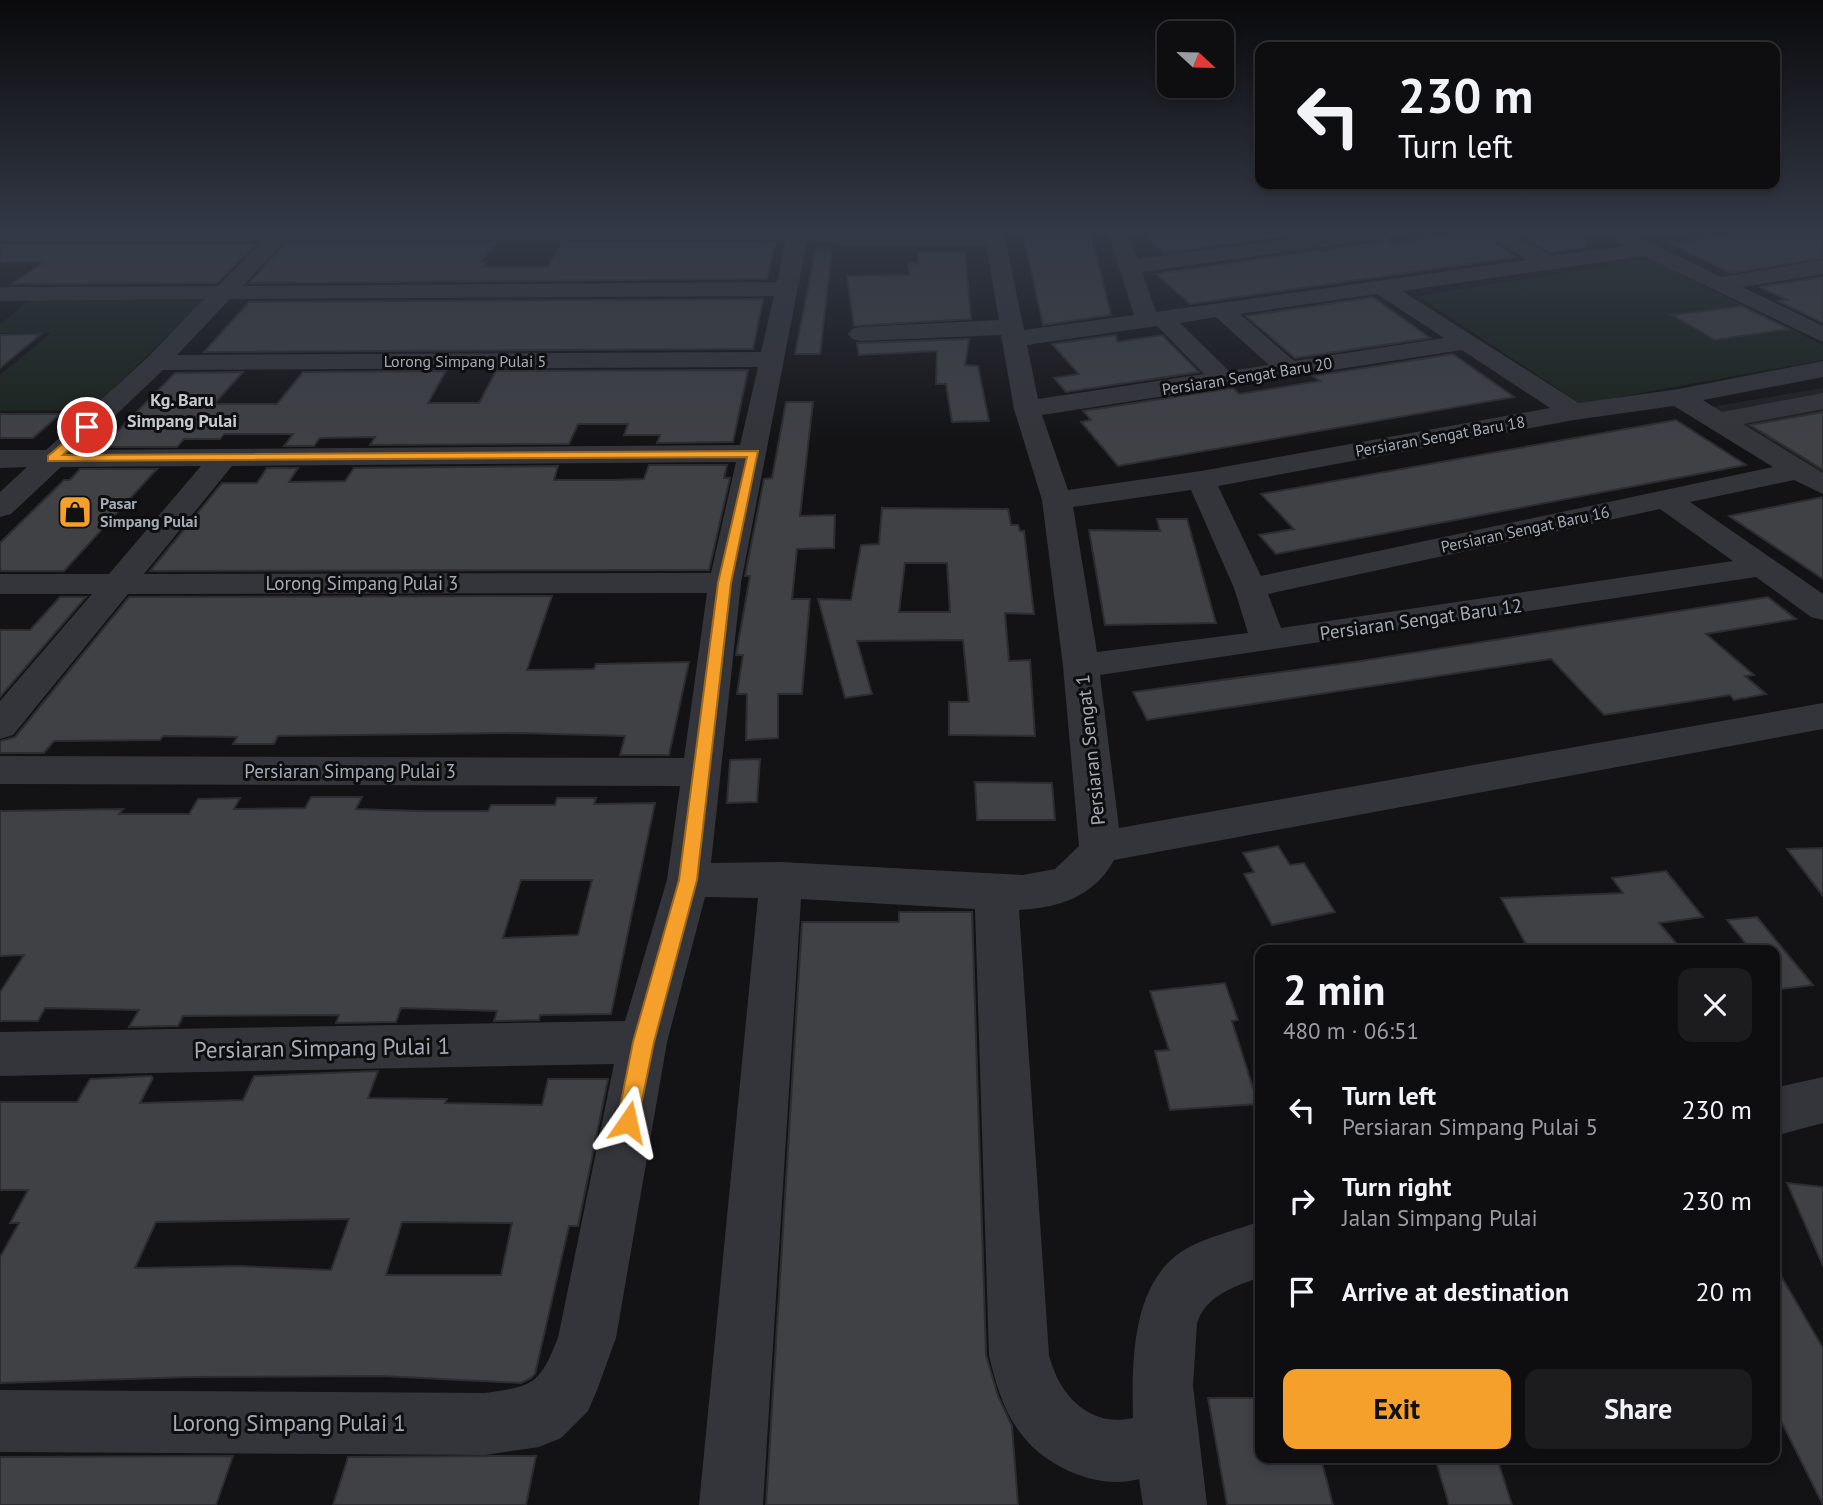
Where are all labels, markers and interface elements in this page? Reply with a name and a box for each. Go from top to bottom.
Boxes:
north arrow [1157,21,1234,98]
map controls [1157,21,1234,98]
text: 230 m [1398,63,1533,127]
icon: left [1283,70,1374,161]
text: Turn left [1398,125,1513,167]
street label: Lorong Simpang Pulai 5 [384,351,546,371]
street label: Persiaran Sengat Baru 20 [1161,353,1334,399]
district label: Kg. Baru Simpang Pulai [127,388,237,432]
pin [57,397,117,457]
icon: arrive [68,408,106,446]
street label: Persiaran Sengat Baru 18 [1354,411,1526,461]
shop icon: Pasar Simpang Pulai [56,493,94,531]
place label: Pasar Simpang Pulai [100,493,198,531]
street label: Persiaran Sengat Baru 16 [1439,501,1611,557]
street label: Lorong Simpang Pulai 3 [266,571,458,595]
street label: Persiaran Sengat Baru 12 [1318,593,1524,645]
street label: Persiaran Sengat 1 [1070,673,1110,827]
street label: Persiaran Simpang Pulai 3 [244,759,456,783]
text: 2 min [1283,962,1385,1017]
button: close [1678,968,1752,1042]
text: 480 m · 06:51 [1283,1016,1419,1045]
street label: Persiaran Simpang Pulai 1 [194,1031,450,1064]
text: Turn left [1342,1079,1436,1112]
position arrow [591,1085,665,1159]
icon: left [1283,1091,1321,1129]
text: 230 m [1681,1093,1752,1126]
text: Persiaran Simpang Pulai 5 [1342,1112,1598,1141]
text: Turn right [1342,1170,1451,1203]
icon: right [1283,1182,1321,1220]
text: 230 m [1681,1184,1752,1217]
text: Jalan Simpang Pulai [1342,1203,1538,1232]
icon: arrive [1283,1273,1321,1311]
text: Arrive at destination [1342,1275,1569,1308]
text: 20 m [1696,1275,1752,1308]
button: Exit [1283,1369,1511,1449]
button: Share [1525,1369,1752,1449]
street label: Lorong Simpang Pulai 1 [172,1408,406,1437]

